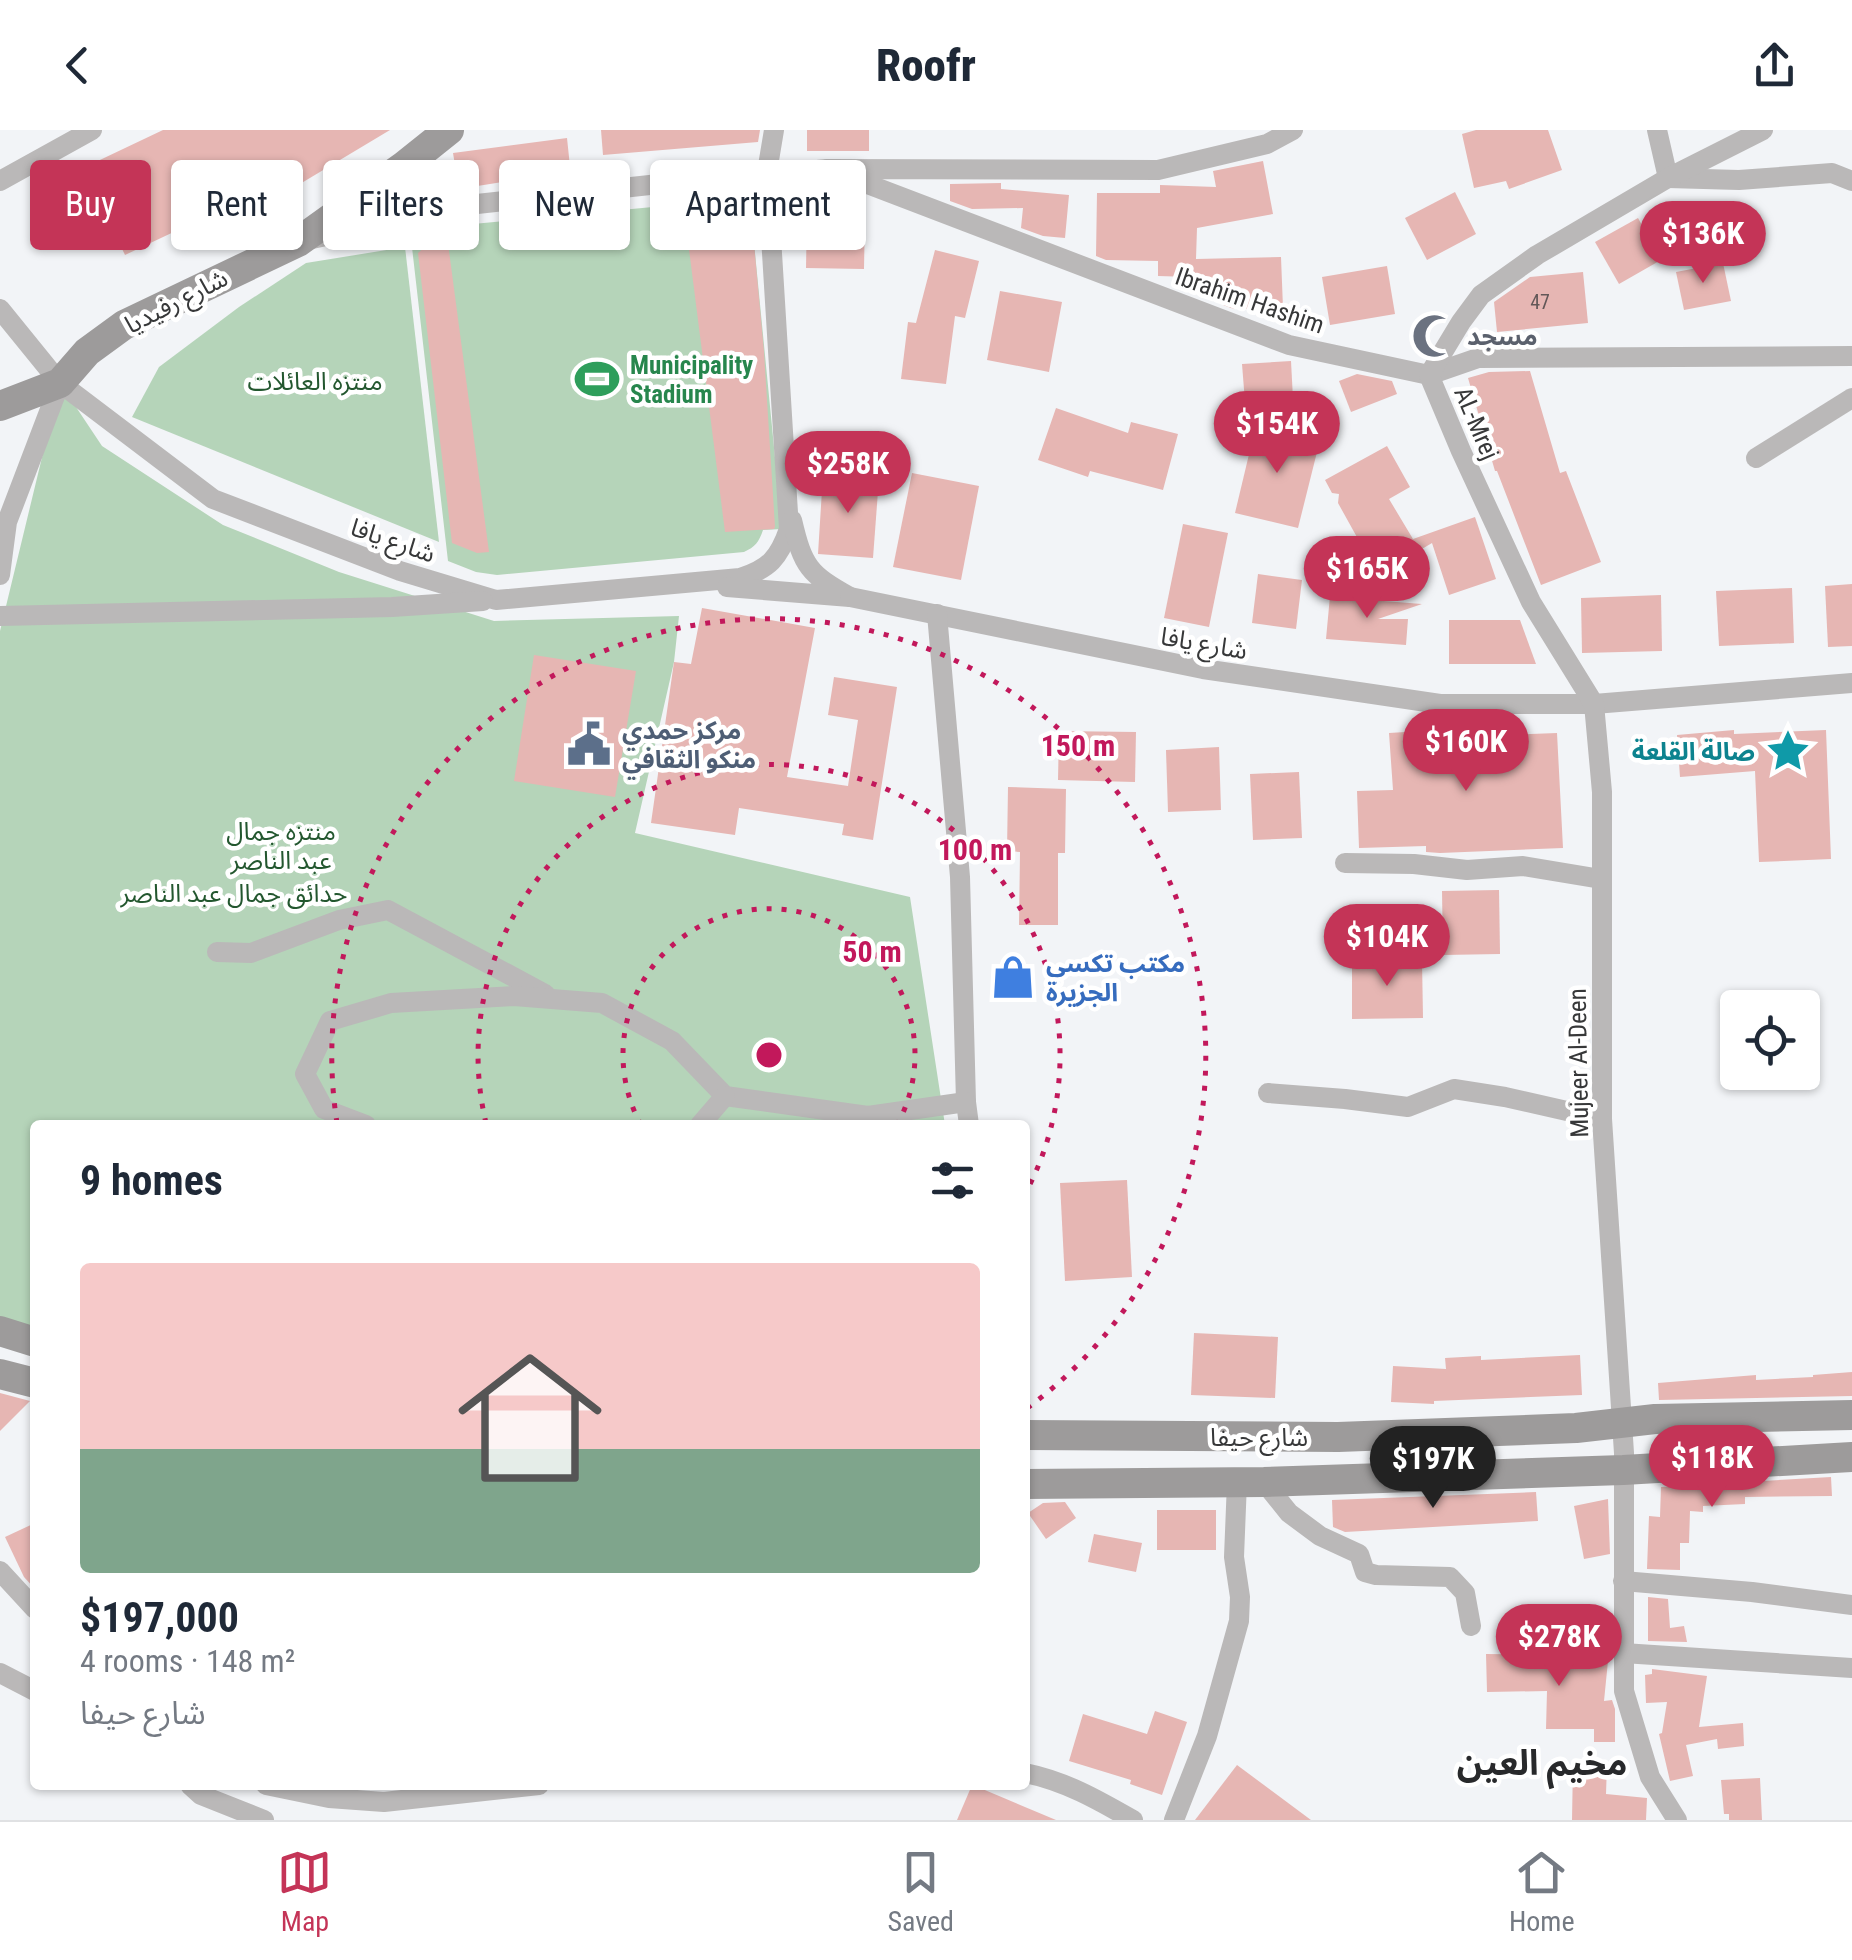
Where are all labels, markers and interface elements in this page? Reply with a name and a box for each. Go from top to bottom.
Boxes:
icon: back [50,38,105,93]
icon: share [1747,38,1802,93]
text: Roofr [876,39,976,92]
chip: Buy [30,160,151,250]
chip: Rent [171,160,303,250]
chip: Filters [323,160,479,250]
chip: New [499,160,630,250]
chip: Apartment [650,160,866,250]
pin: $136K [1633,201,1773,286]
text: $136K [1662,214,1744,252]
street label: Ibrahim Hashim [1172,261,1328,340]
street label: شارع رفيديا [120,263,234,343]
house number: 47 [1530,290,1550,314]
mosque icon: مسجد [1410,312,1458,360]
place label: مسجد [1467,322,1538,351]
place label: Municipality Stadium [630,351,753,409]
sports icon: Municipality Stadium [573,355,621,403]
park label: منتزه العائلات [247,367,383,396]
street label: AL-Mrej [1448,383,1505,464]
pin: $154K [1207,391,1347,476]
text: $154K [1236,404,1318,442]
pin: $258K [778,431,918,516]
text: $258K [807,444,889,482]
street label: شارع يافا [345,512,439,572]
pin: $165K [1297,536,1437,621]
text: $165K [1326,549,1408,587]
street label: شارع يافا [1158,622,1250,669]
pin: $160K [1396,709,1536,794]
place label: مركز حمدي منكو الثقافي [622,716,756,780]
public building icon: مركز حمدي منكو الثقافي [565,720,613,768]
text: $160K [1425,722,1507,760]
place icon: صالة القلعة [1764,727,1812,775]
text: 150 m [1041,728,1115,763]
place label: صالة القلعة [1632,737,1755,766]
park label: منتزه جمال عبد الناصر [226,817,336,875]
text: 100 m [938,832,1012,867]
park label: حدائق جمال عبد الناصر [119,879,348,909]
pin: $104K [1317,904,1457,989]
text: $104K [1346,917,1428,955]
text: 50 m [842,934,902,969]
place label: مكتب تكسي الجزيرة [1046,949,1185,1007]
shop icon: مكتب تكسي الجزيرة [989,953,1037,1001]
street label: Mujeer Al-Deen [1563,988,1594,1138]
map controls [1720,990,1820,1090]
button: locate [1720,990,1820,1090]
centre of rings [751,1037,787,1073]
icon: filters [925,1153,980,1208]
text: 9 homes [80,1156,223,1205]
icon: home [440,1328,620,1508]
street label: شارع حيفا [1210,1423,1308,1456]
pin: $118K [1642,1425,1782,1510]
pin: $197K [1363,1426,1503,1511]
text: $118K [1671,1438,1753,1476]
text: $197K [1392,1439,1474,1477]
text: $197,000 [80,1593,239,1642]
pin: $278K [1489,1604,1629,1689]
text: $278K [1518,1617,1600,1655]
text: 4 rooms · 148 m² [80,1642,295,1680]
text: شارع حيفا [80,1694,206,1732]
district label: مخيم العين [1457,1743,1627,1790]
tab: Map [277,1845,332,1938]
tab: Saved [887,1845,954,1938]
tab: Home [1509,1845,1575,1938]

